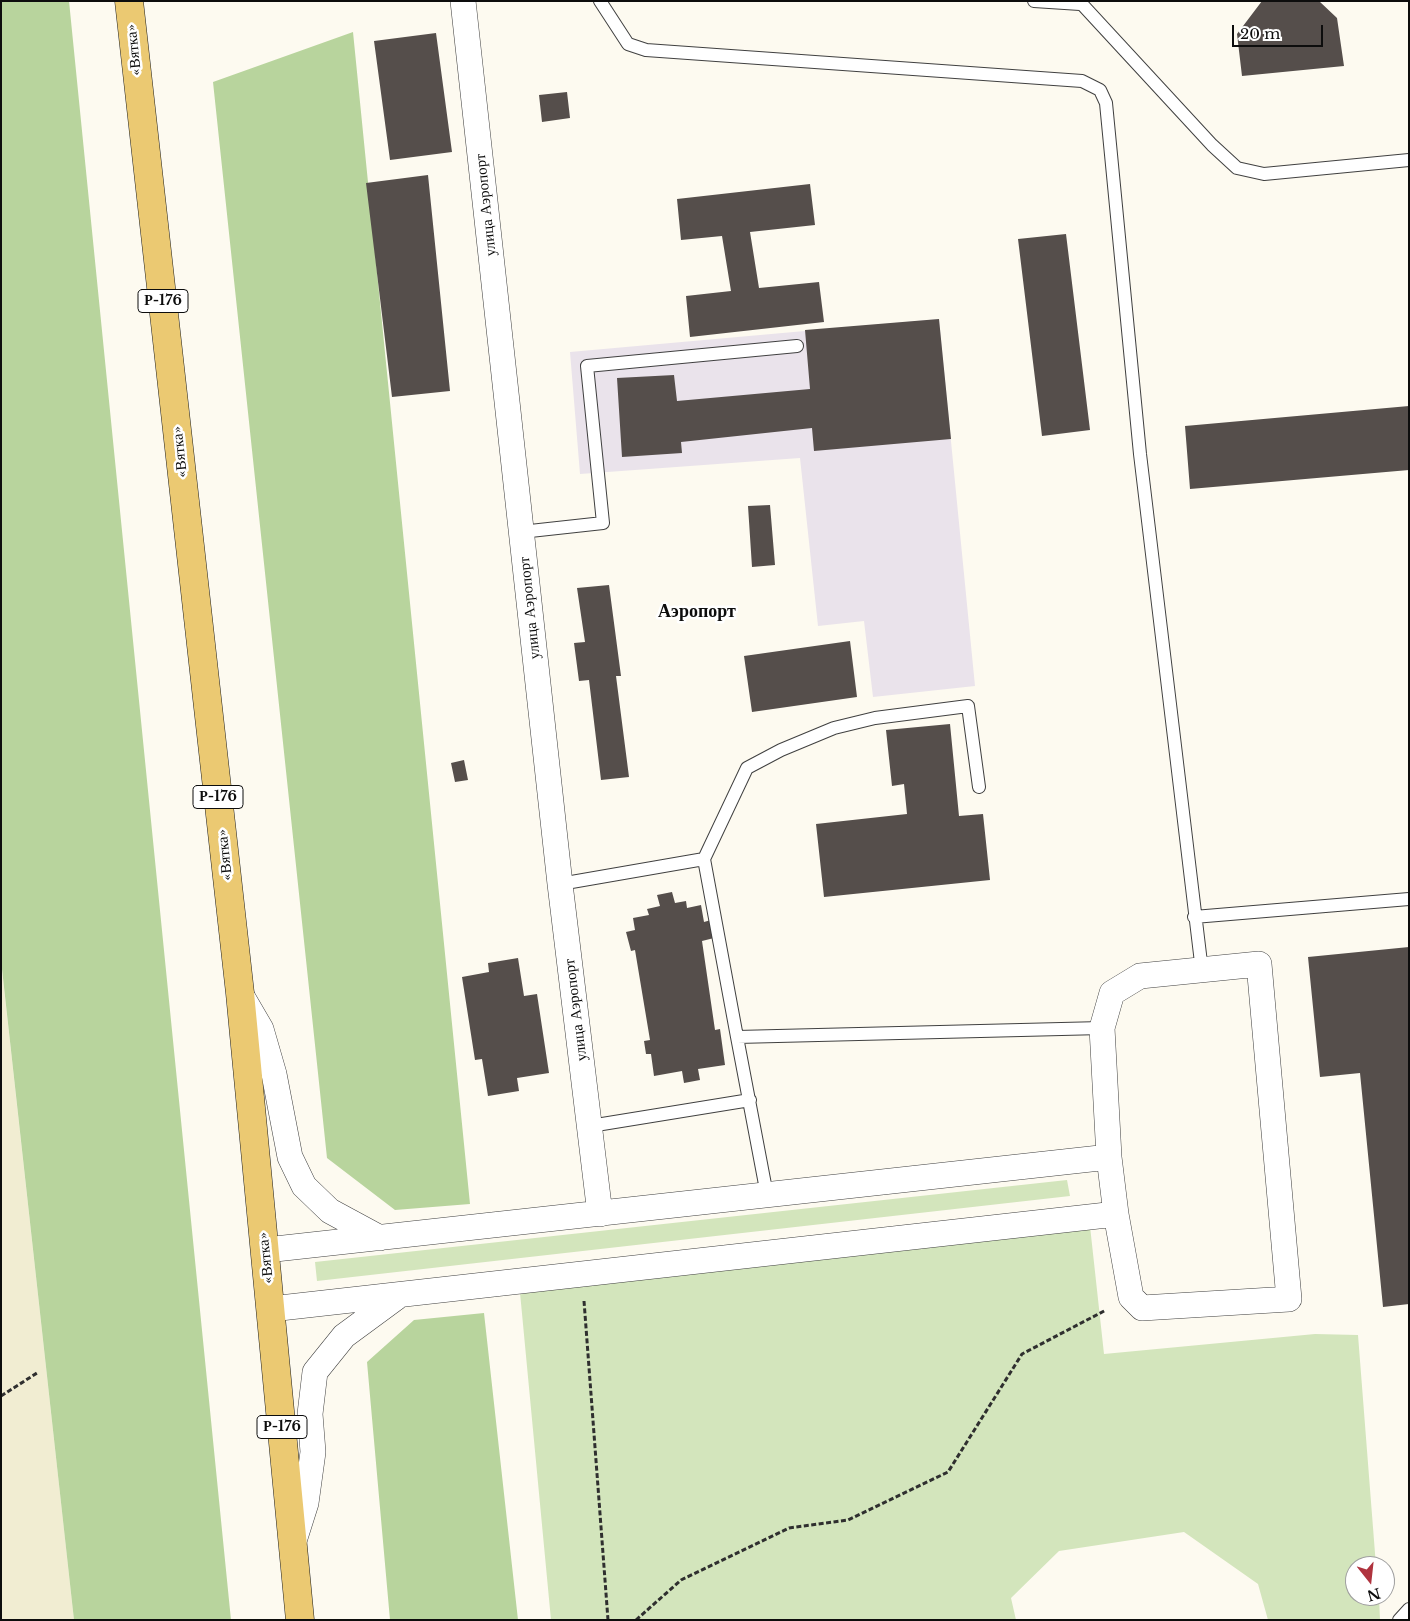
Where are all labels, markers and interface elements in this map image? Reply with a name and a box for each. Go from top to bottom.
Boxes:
scale bar [1235,15,1326,47]
street label: «Вятка» [122,23,146,77]
text: 20 m [1240,24,1280,43]
street label: улица Аэропорт [472,153,500,257]
road number: Р-176 [138,290,188,312]
street label: «Вятка» [168,425,192,479]
street label: улица Аэропорт [516,556,544,660]
district label: Аэропорт [658,601,736,623]
road number: Р-176 [193,786,243,809]
street label: «Вятка» [213,828,237,882]
street label: улица Аэропорт [561,958,591,1062]
street label: «Вятка» [254,1231,278,1285]
road number: Р-176 [257,1415,307,1438]
north arrow [1345,1556,1395,1606]
text: N [1365,1584,1383,1605]

